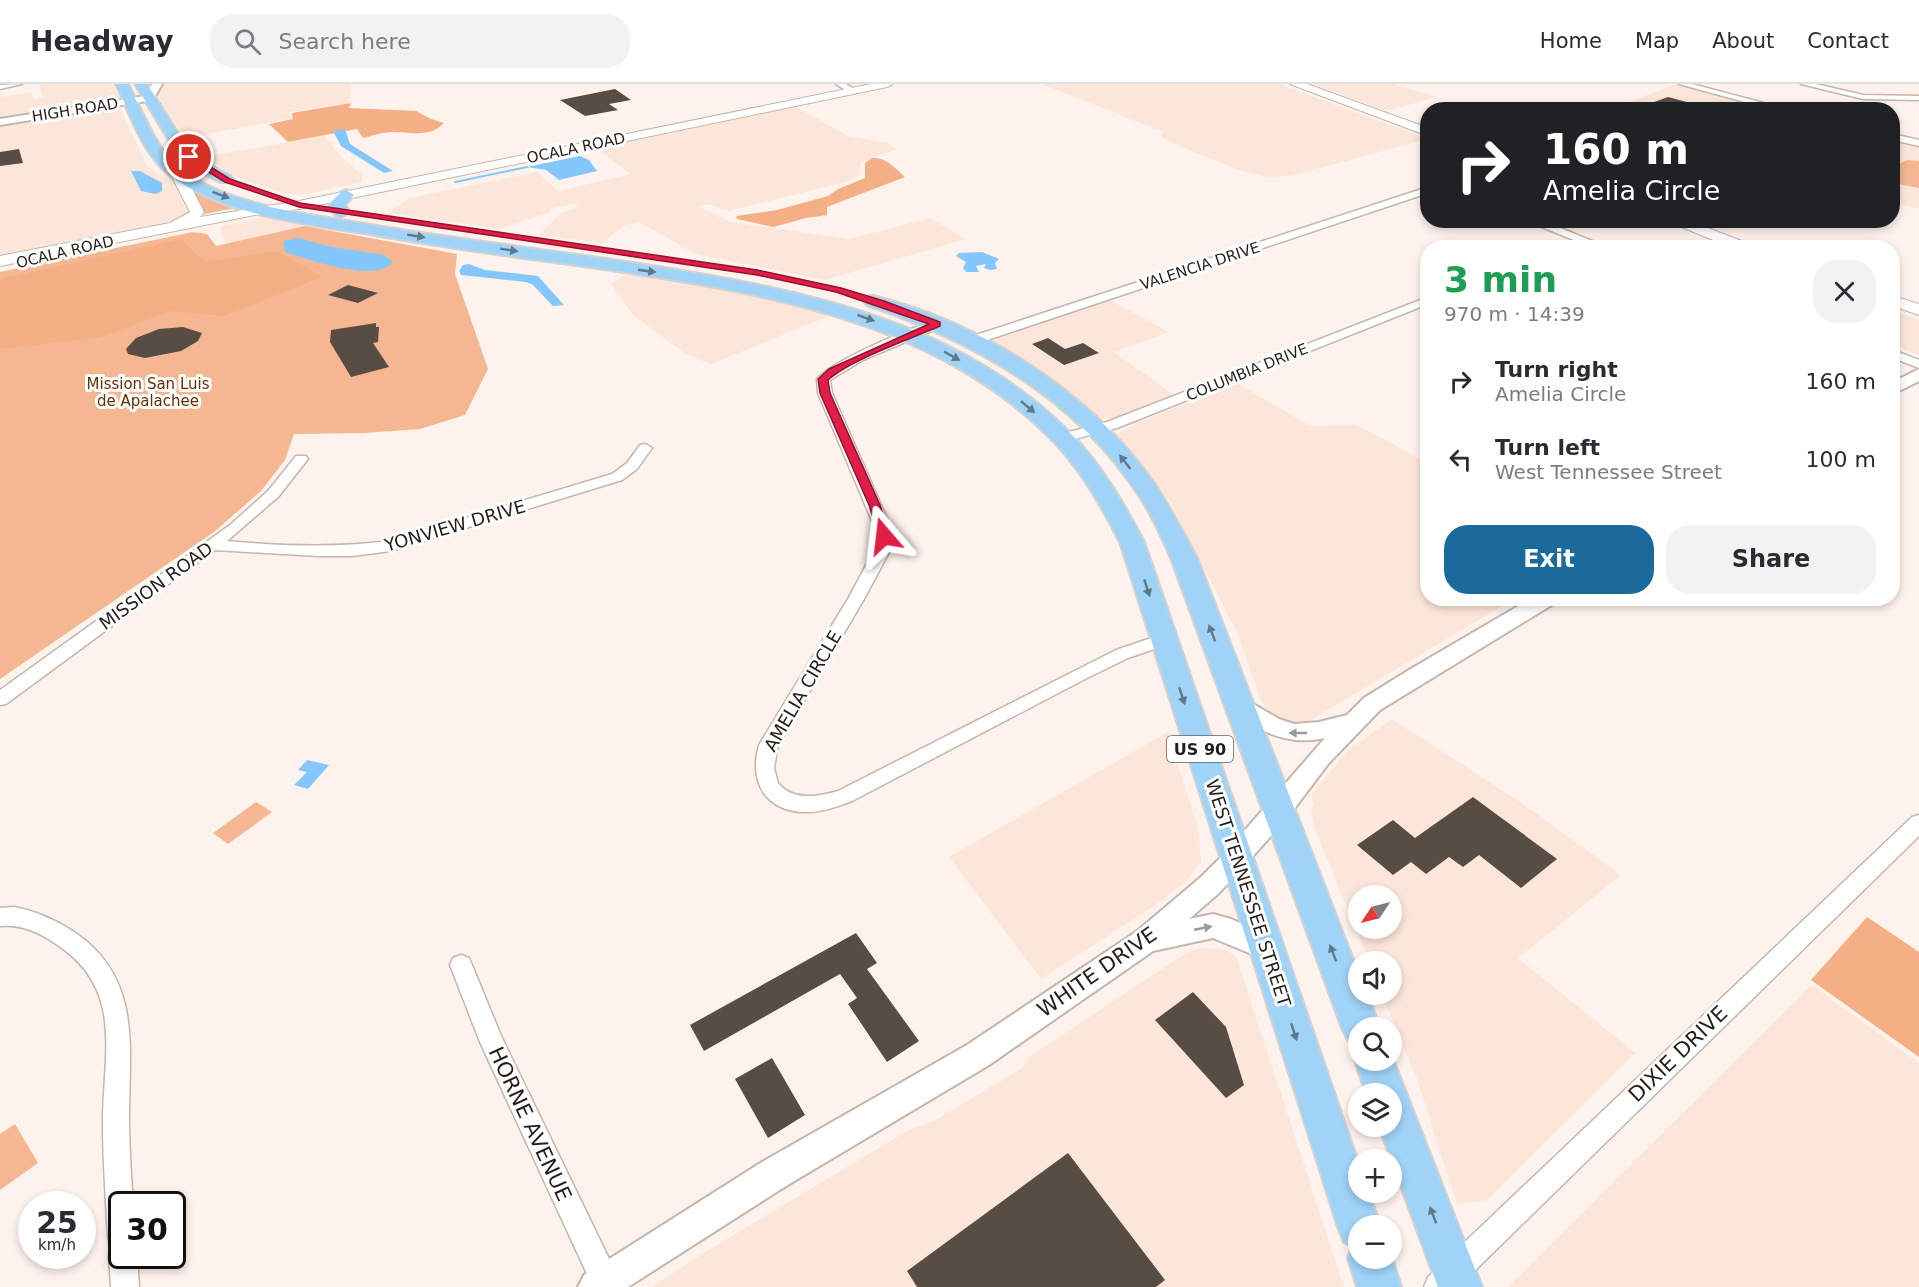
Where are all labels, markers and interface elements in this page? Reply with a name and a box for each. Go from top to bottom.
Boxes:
search box [210,14,630,68]
text: Headway [30,25,174,58]
icon: search [231,25,264,58]
text: Search here [279,29,411,54]
text: Home [1540,29,1602,53]
text: Map [1635,29,1679,53]
text: About [1712,29,1774,53]
text: Contact [1807,29,1889,53]
street label: HIGH ROAD [31,94,119,126]
text: 160 m [1543,125,1689,174]
icon: right [1444,126,1522,204]
street label: OCALA ROAD [525,129,627,167]
pin [163,131,214,182]
icon: arrive [172,140,205,173]
text: Amelia Circle [1543,175,1720,206]
one-way arrow [212,191,230,200]
street label: OCALA ROAD [14,232,116,272]
one-way arrow [406,232,425,241]
street label: VALENCIA DRIVE [1138,238,1262,294]
one-way arrow [499,246,518,255]
text: 3 min [1444,259,1557,300]
button: close [1813,260,1876,323]
one-way arrow [637,266,656,275]
text: 970 m · 14:39 [1444,302,1585,326]
one-way arrow [857,313,875,323]
street label: COLUMBIA DRIVE [1183,339,1311,405]
one-way arrow [944,351,961,361]
text: Turn right [1495,357,1618,382]
icon: right [1444,365,1477,398]
text: 160 m [1806,369,1876,394]
park label: Mission San Luis de Apalachee [87,375,210,410]
text: Amelia Circle [1495,382,1626,406]
one-way arrow [1020,400,1036,413]
text: Turn left [1495,435,1600,460]
icon: left [1444,443,1477,476]
text: 100 m [1806,447,1876,472]
one-way arrow [1118,454,1131,470]
text: West Tennessee Street [1495,460,1722,484]
street label: YONVIEW DRIVE [381,495,528,556]
position arrow [852,504,916,568]
button: Exit [1444,525,1654,594]
button: Share [1666,525,1876,594]
street label: MISSION ROAD [95,537,216,634]
one-way arrow [1142,579,1152,597]
one-way arrow [1207,624,1217,642]
street label: AMELIA CIRCLE [759,627,846,755]
one-way arrow [1178,687,1187,705]
one-way arrow [1288,728,1307,738]
road number: US 90 [1167,736,1233,762]
street label: WEST TENNESSEE STREET [1202,776,1296,1010]
north arrow [1348,885,1402,939]
map controls [1348,885,1402,1269]
street label: WHITE DRIVE [1033,922,1161,1022]
one-way arrow [1194,923,1213,932]
one-way arrow [1328,944,1337,962]
button: sound [1348,951,1402,1005]
street label: DIXIE DRIVE [1624,1001,1732,1107]
button: search [1348,1017,1402,1071]
one-way arrow [1289,1023,1299,1041]
street label: HORNE AVENUE [484,1043,576,1205]
button: layers [1348,1083,1402,1137]
button: + [1348,1149,1402,1203]
speed limit sign: 30 [108,1191,186,1269]
text: 25 [36,1205,78,1240]
one-way arrow [1427,1206,1437,1224]
button: − [1348,1215,1402,1269]
text: km/h [38,1236,76,1254]

